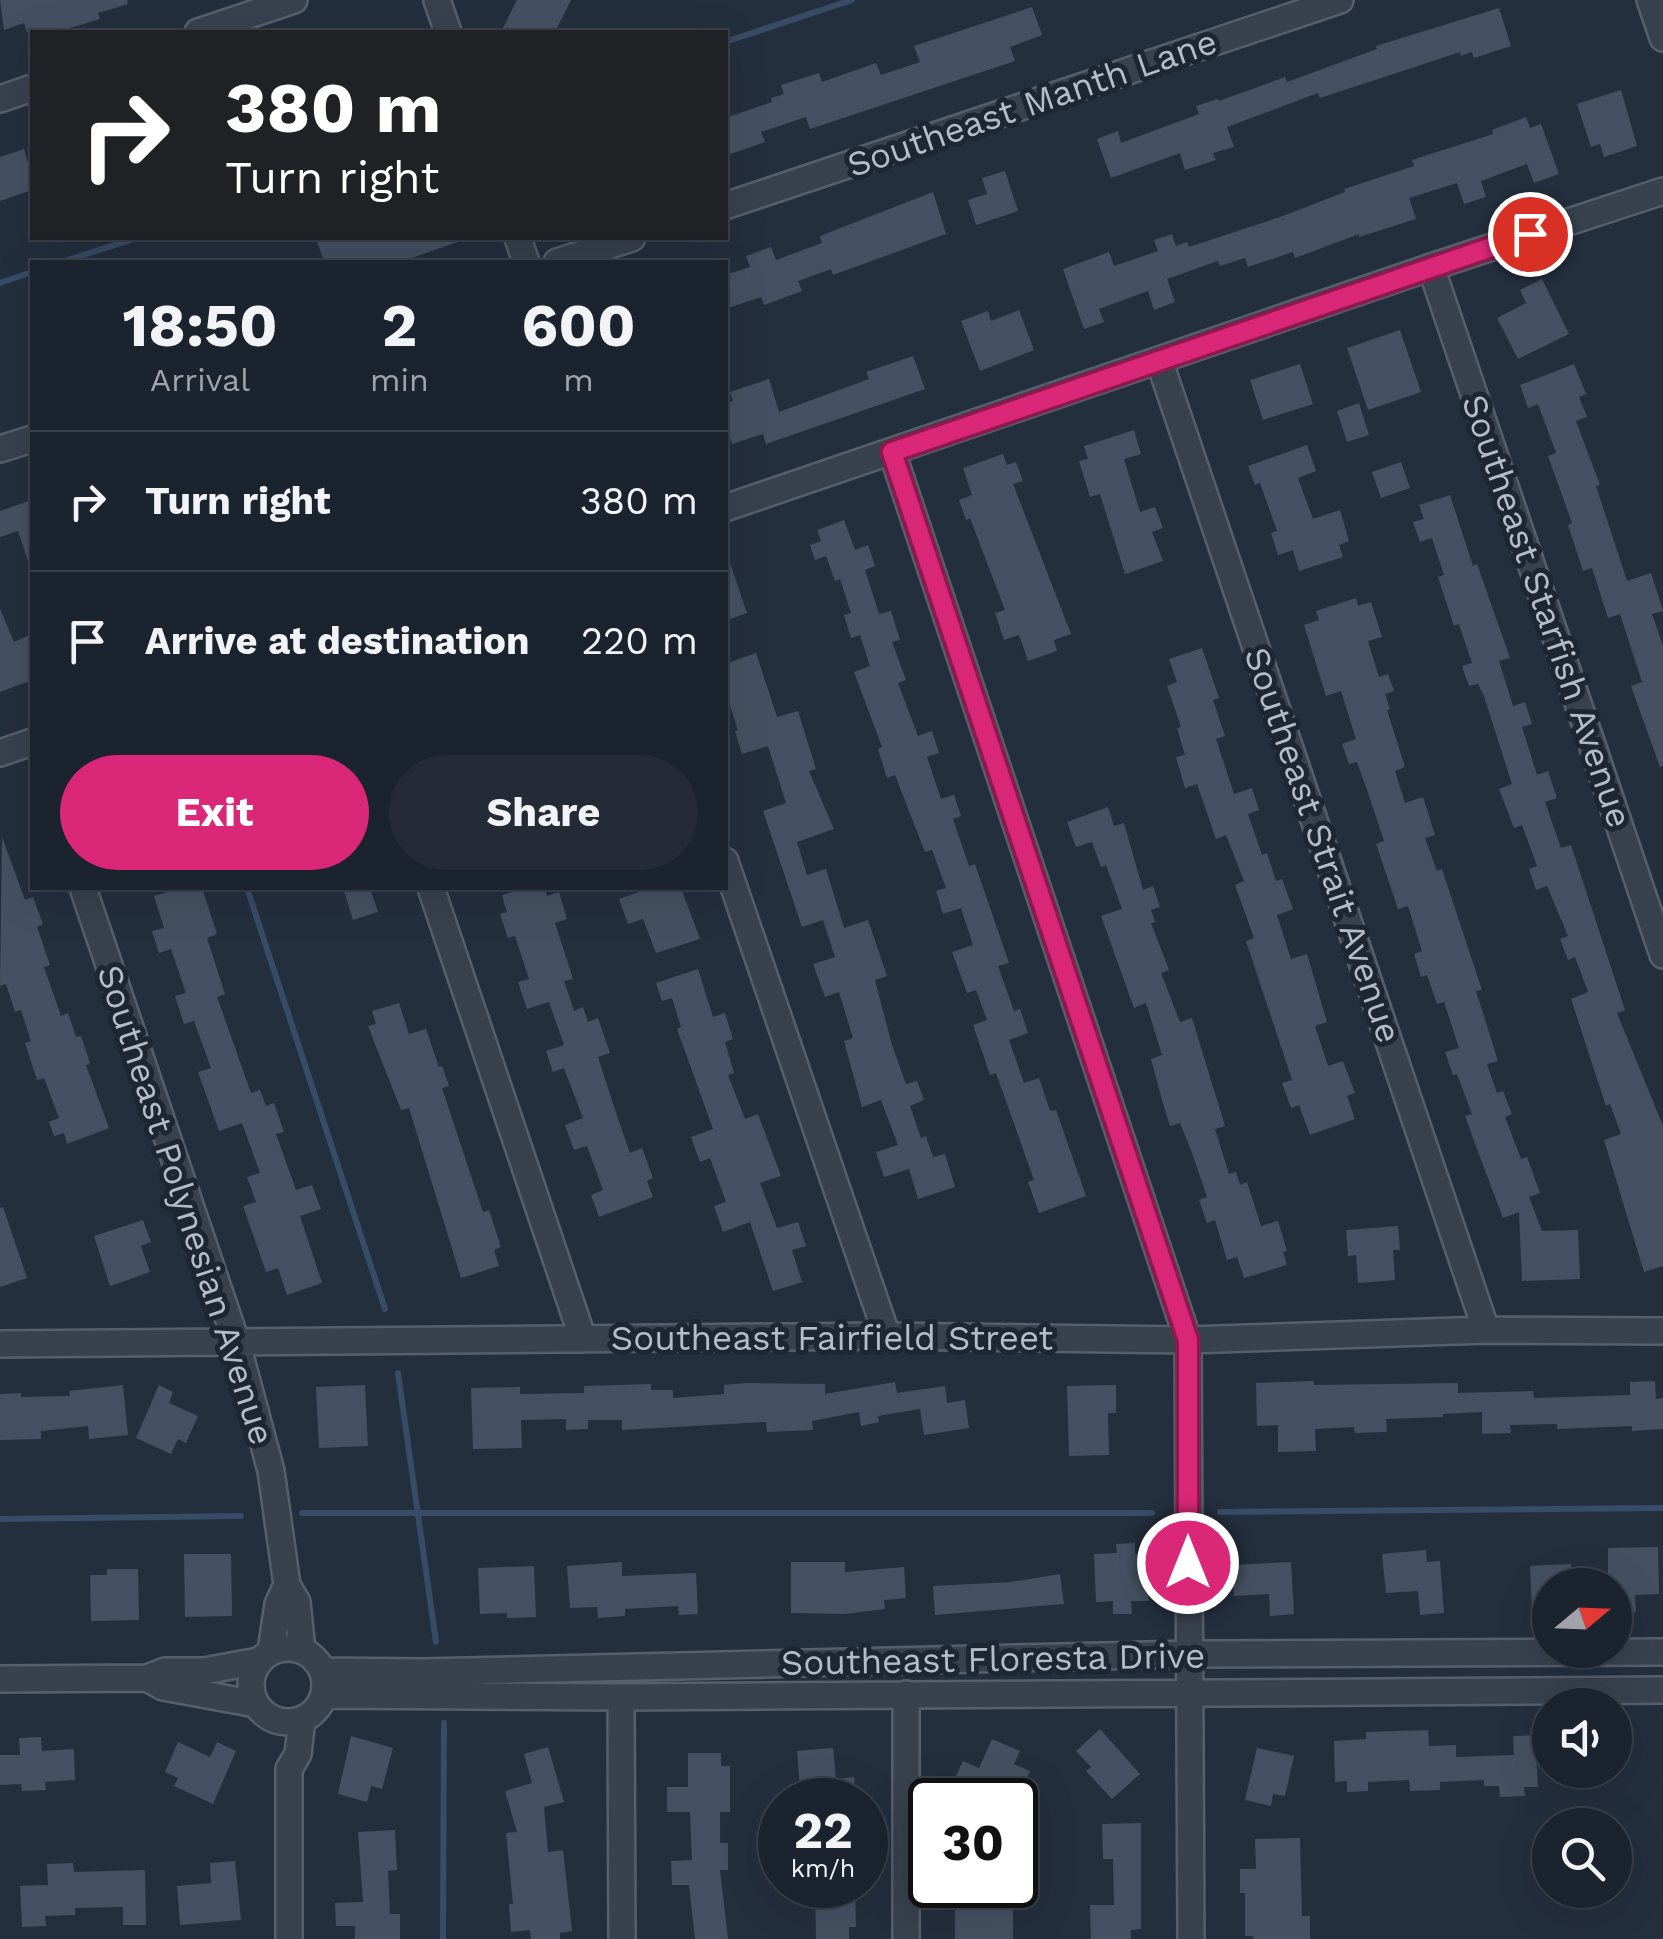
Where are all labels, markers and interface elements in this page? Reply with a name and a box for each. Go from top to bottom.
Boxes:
street label: Southeast Manth Lane [842,20,1222,186]
text: 380 m [225,67,441,149]
icon: right [60,70,190,200]
text: Turn right [225,151,439,204]
pin [1488,192,1573,277]
icon: arrive [1503,207,1558,262]
text: 18:50 [122,290,278,361]
text: 2 [382,290,417,361]
text: 600 [521,290,636,361]
text: Arrival [150,361,250,399]
text: min [370,361,429,399]
text: m [563,361,594,399]
street label: Southeast Starfish Avenue [1453,389,1641,833]
icon: right [60,474,115,529]
text: Turn right [145,479,331,523]
text: 380 m [580,479,698,523]
icon: arrive [60,614,115,669]
text: Arrive at destination [145,619,530,663]
text: 220 m [581,619,698,663]
street label: Southeast Strait Avenue [1236,642,1410,1048]
button: Exit [60,755,369,870]
button: Share [389,755,698,870]
street label: Southeast Polynesian Avenue [89,960,283,1450]
street label: Southeast Fairfield Street [611,1317,1054,1359]
position arrow [1136,1511,1240,1615]
north arrow [1532,1568,1632,1668]
map controls [1532,1568,1632,1908]
street label: Southeast Floresta Drive [780,1634,1206,1684]
button: sound [1532,1688,1632,1788]
speed limit sign: 30 [908,1778,1038,1908]
text: 22 [793,1801,853,1860]
button: search [1532,1808,1632,1908]
text: km/h [791,1854,855,1883]

